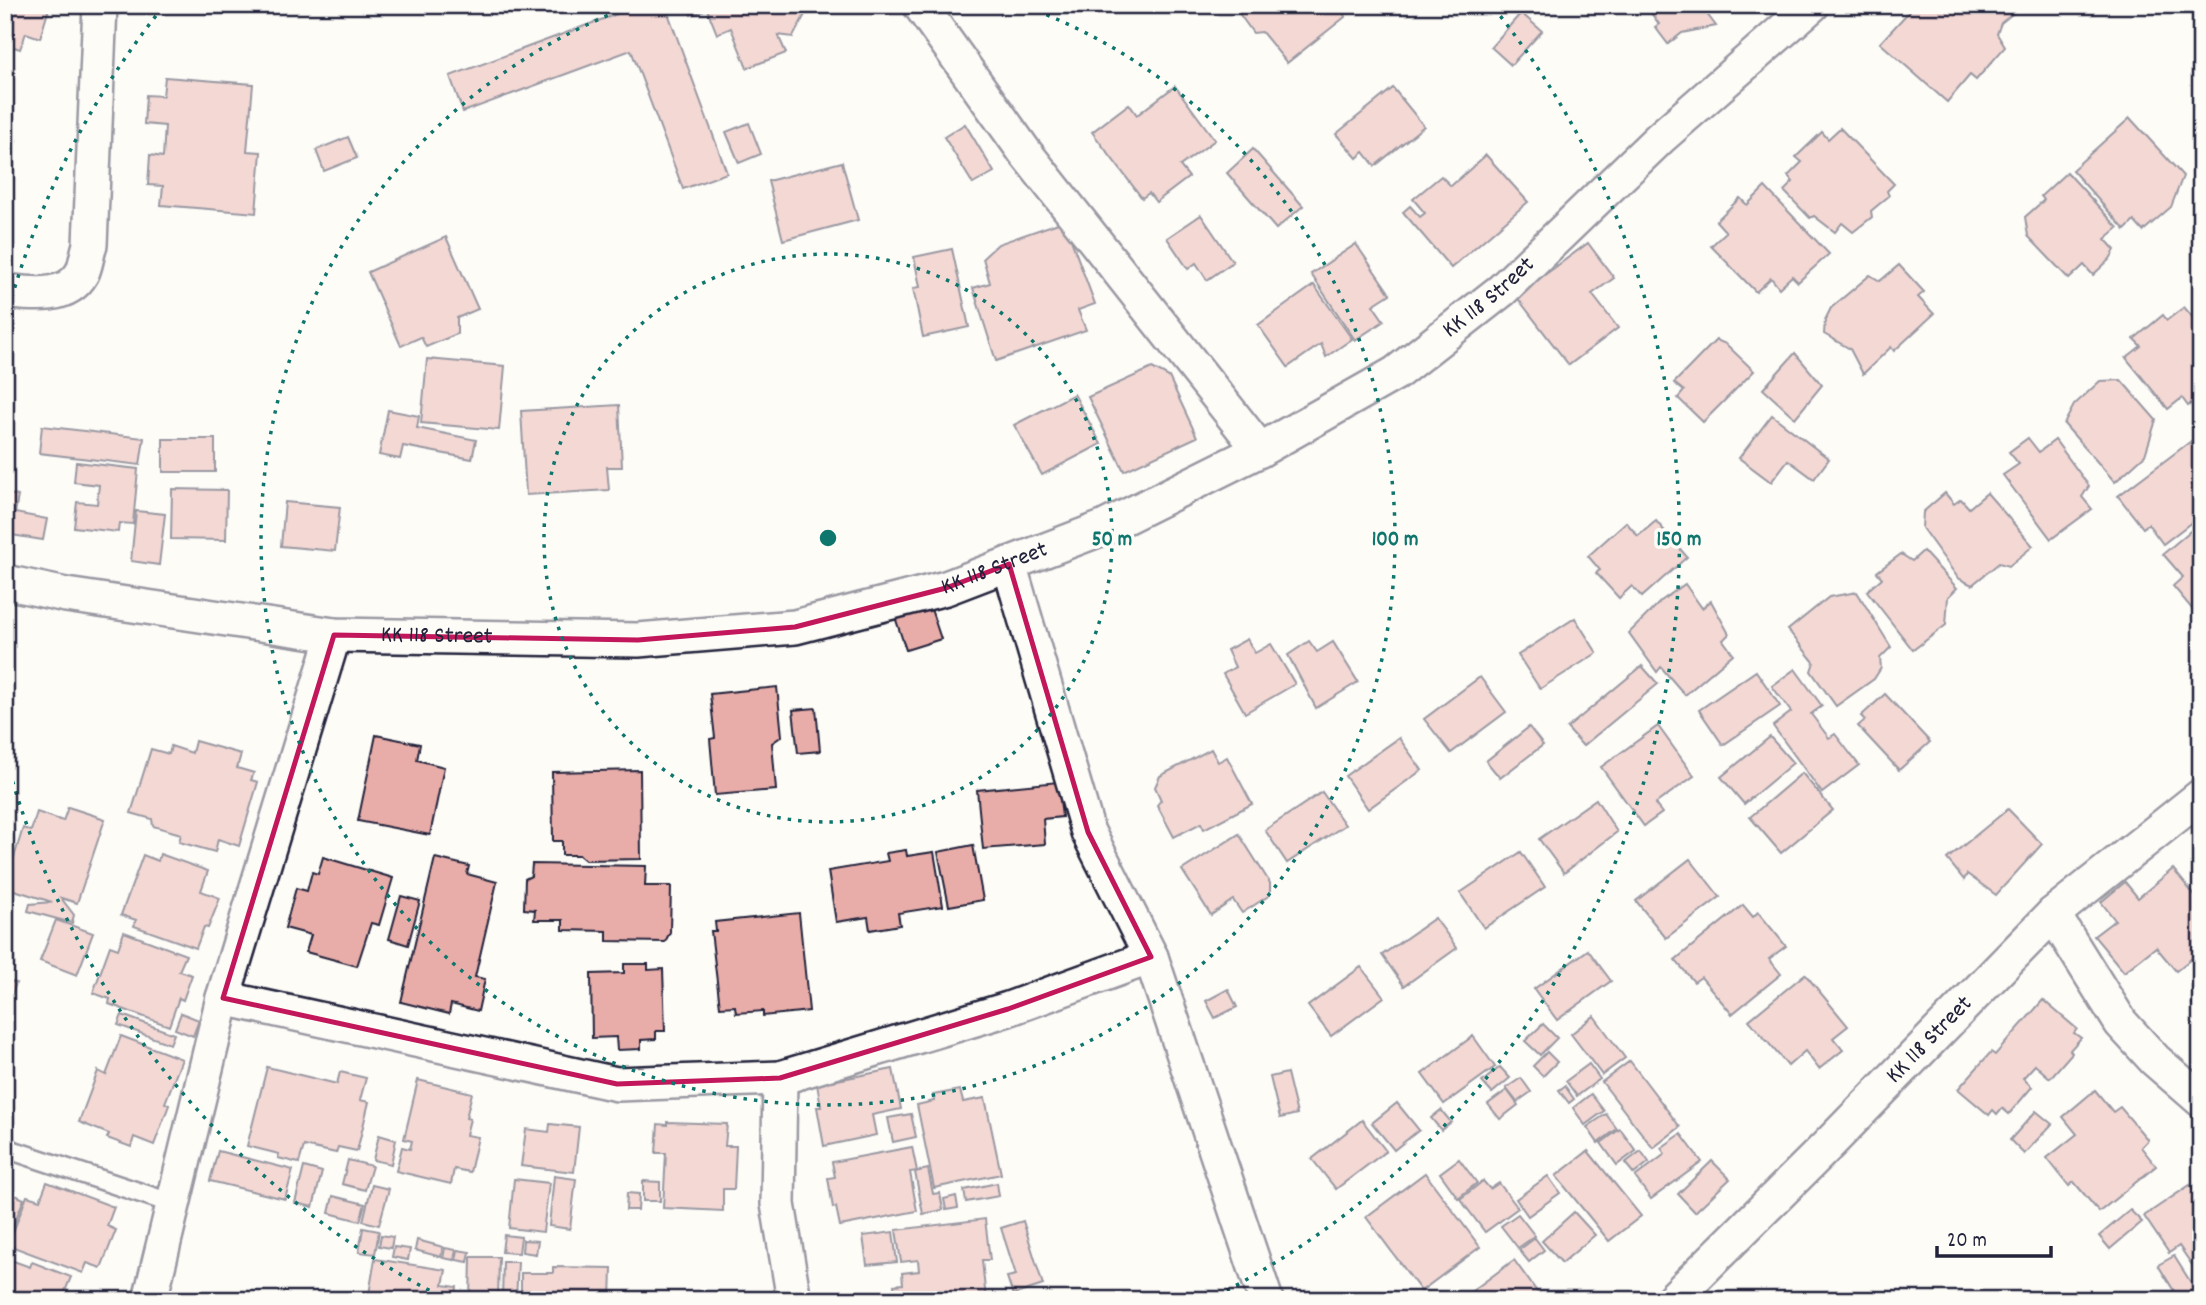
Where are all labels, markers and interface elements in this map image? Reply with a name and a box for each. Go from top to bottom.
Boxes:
street label: KK 118 Street [1436,249,1543,347]
centre of rings [816,526,840,550]
text: 50 m [1092,526,1132,556]
text: 100 m [1372,526,1418,556]
text: 150 m [1656,526,1702,556]
street label: KK 118 Street [936,534,1053,605]
street label: KK 118 Street [381,619,493,655]
street label: KK 118 Street [1879,988,1981,1092]
scale bar [1937,1214,2050,1258]
text: 20 m [1947,1227,1987,1257]

